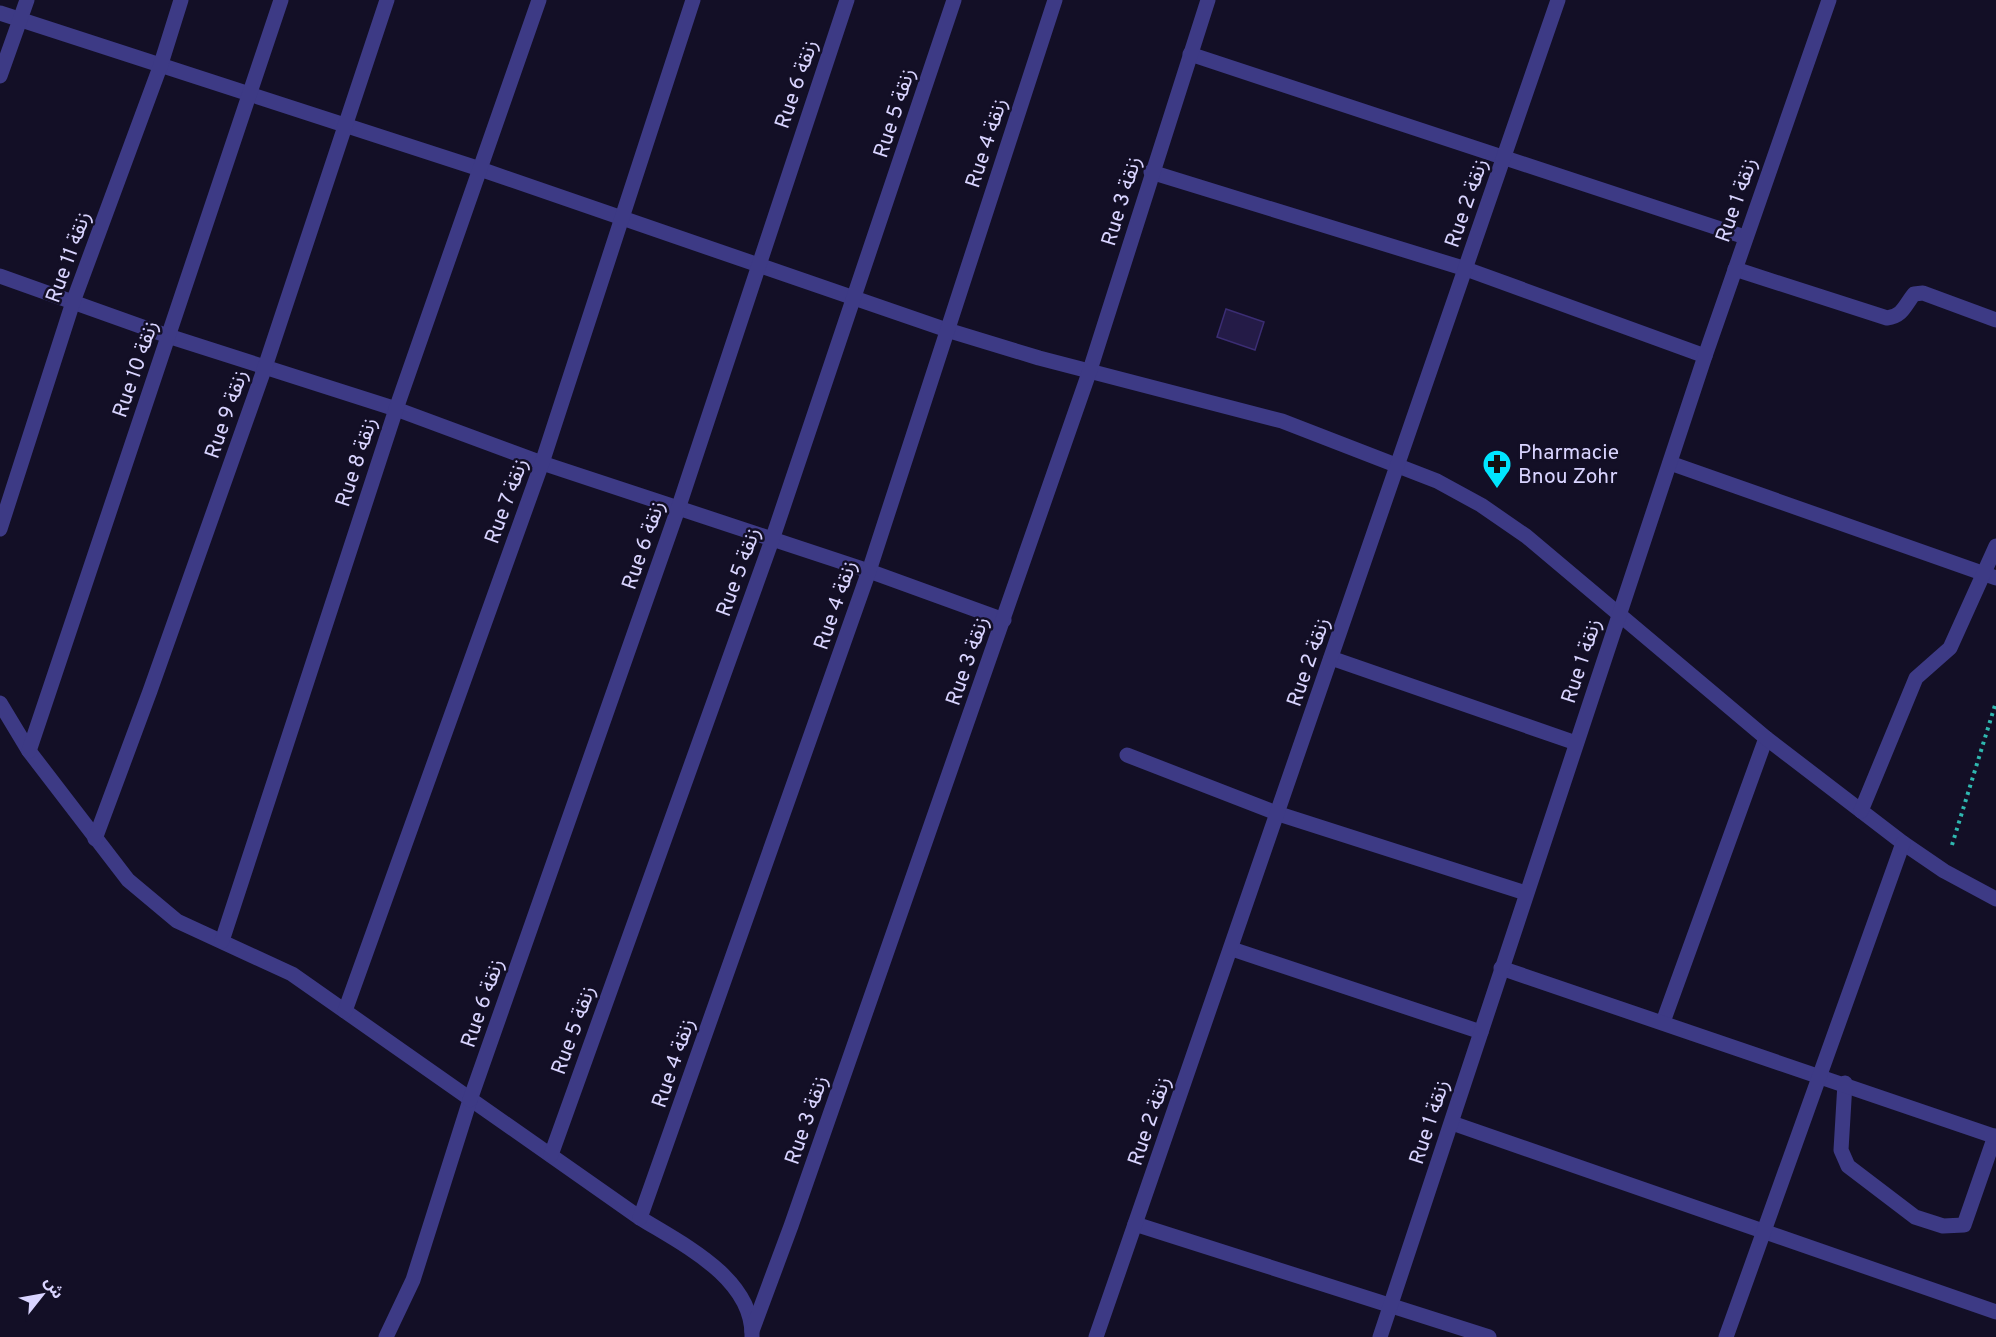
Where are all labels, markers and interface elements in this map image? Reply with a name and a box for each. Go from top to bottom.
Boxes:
street label: Rue 6 زنقة [770,36,825,133]
street label: Rue 5 زنقة [868,65,923,162]
street label: Rue 4 زنقة [960,95,1015,192]
street label: Rue 3 زنقة [1096,153,1149,250]
street label: Rue 2 زنقة [1440,155,1495,252]
street label: Rue 1 زنقة [1710,155,1764,246]
street label: Rue 11 زنقة [40,208,98,307]
street label: Rue 10 زنقة [107,317,166,422]
street label: Rue 9 زنقة [200,366,255,463]
street label: Rue 8 زنقة [330,414,385,511]
place label: Pharmacie Bnou Zohr [1518,440,1619,491]
pharmacy icon: Pharmacie Bnou Zohr [1481,448,1513,490]
street label: Rue 7 زنقة [479,455,535,548]
street label: Rue 6 زنقة [617,497,672,594]
street label: Rue 5 زنقة [711,524,768,621]
street label: Rue 4 زنقة [809,557,864,654]
street label: Rue 3 زنقة [941,613,996,710]
street label: Rue 2 زنقة [1282,614,1337,711]
street label: Rue 1 زنقة [1556,616,1609,707]
street label: Rue 6 زنقة [456,955,511,1052]
street label: Rue 5 زنقة [546,982,603,1079]
street label: Rue 4 زنقة [647,1015,702,1112]
street label: Rue 3 زنقة [780,1072,835,1169]
street label: Rue 2 زنقة [1123,1073,1178,1170]
street label: Rue 1 زنقة [1404,1077,1457,1168]
north arrow [12,1265,72,1325]
text: ش [39,1274,67,1303]

